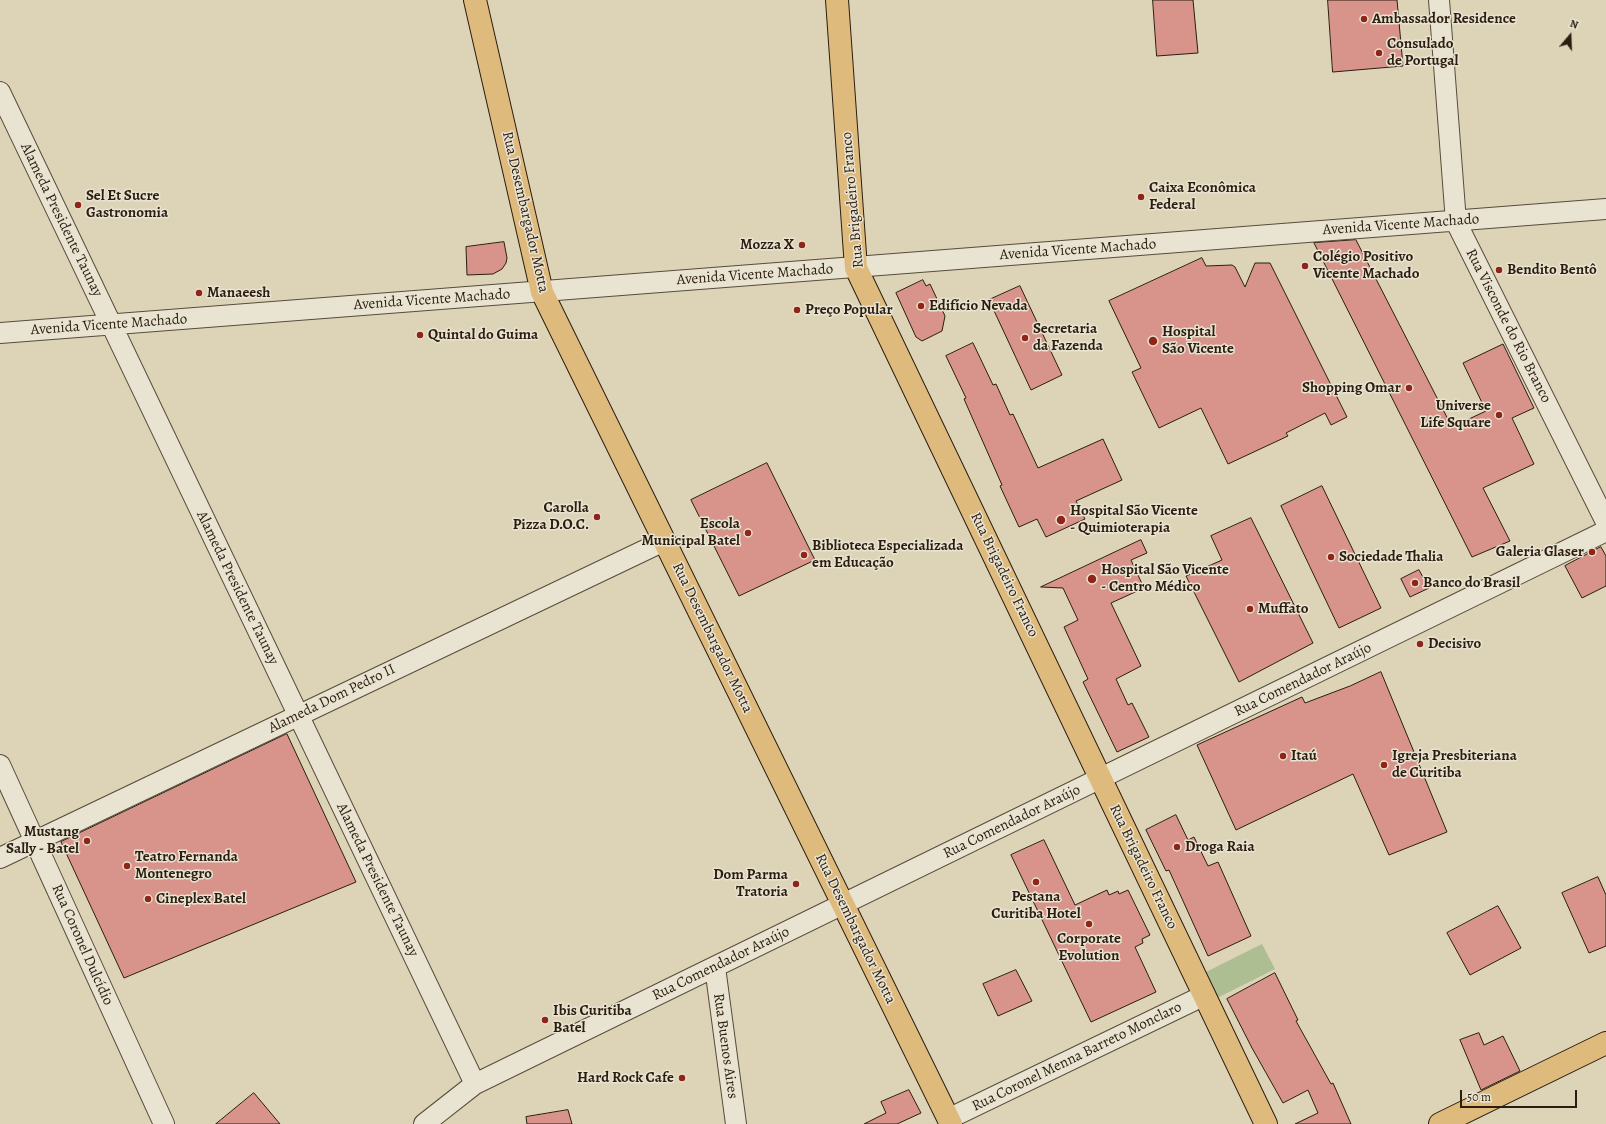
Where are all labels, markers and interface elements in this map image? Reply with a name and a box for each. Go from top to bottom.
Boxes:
place label: Ambassador Residence [1372,10,1516,28]
marker: Ambassador Residence [1359,14,1369,24]
north arrow [1550,16,1590,56]
text: N [1568,16,1580,33]
place label: Consulado de Portugal [1387,35,1458,70]
marker: Consulado de Portugal [1374,48,1384,58]
street label: Rua Desembargador Motta [498,130,552,294]
street label: Rua Brigadeiro Franco [838,131,868,269]
street label: Alameda Presidente Taunay [16,140,106,300]
place label: Caixa Econômica Federal [1149,179,1256,214]
place label: Sel Et Sucre Gastronomia [86,187,168,222]
marker: Caixa Econômica Federal [1136,192,1146,202]
marker: Sel Et Sucre Gastronomia [73,200,83,210]
street label: Avenida Vicente Machado [1322,211,1480,239]
place label: Mozza X [740,236,794,254]
street label: Avenida Vicente Machado [999,236,1157,264]
marker: Mozza X [797,240,807,250]
street label: Rua Visconde do Rio Branco [1461,246,1555,406]
place label: Colégio Positivo Vicente Machado [1313,248,1419,283]
street label: Avenida Vicente Machado [676,261,834,289]
marker: Colégio Positivo Vicente Machado [1300,261,1310,271]
place label: Bendito Bentô [1507,261,1597,279]
marker: Bendito Bentô [1494,265,1504,275]
place label: Manaeesh [207,284,271,302]
street label: Avenida Vicente Machado [353,286,511,314]
marker: Manaeesh [194,288,204,298]
place label: Edifício Nevada [929,297,1028,315]
place label: Preço Popular [805,301,893,319]
marker: Edifício Nevada [916,301,926,311]
marker: Preço Popular [792,305,802,315]
street label: Avenida Vicente Machado [30,311,188,339]
place label: Secretaria da Fazenda [1033,320,1103,355]
place label: Hospital São Vicente [1162,323,1234,358]
place label: Quintal do Guima [428,326,538,344]
marker: Quintal do Guima [415,330,425,340]
marker: Secretaria da Fazenda [1020,333,1030,343]
marker: Hospital São Vicente [1147,335,1159,347]
place label: Shopping Omar [1302,379,1401,397]
marker: Shopping Omar [1404,383,1414,393]
place label: Universe Life Square [1420,397,1491,432]
marker: Universe Life Square [1494,410,1504,420]
place label: Carolla Pizza D.O.C. [513,499,589,534]
place label: Hospital São Vicente - Quimioterapia [1070,502,1198,537]
street label: Alameda Presidente Taunay [192,508,282,668]
street label: Rua Brigadeiro Franco [966,510,1042,640]
marker: Carolla Pizza D.O.C. [592,512,602,522]
marker: Hospital São Vicente - Quimioterapia [1055,514,1067,526]
place label: Escola Municipal Batel [641,515,740,550]
marker: Escola Municipal Batel [743,528,753,538]
place label: Biblioteca Especializada em Educação [812,537,963,572]
place label: Galeria Glaser [1496,543,1584,561]
marker: Galeria Glaser [1587,547,1597,557]
place label: Sociedade Thalia [1339,548,1443,566]
marker: Biblioteca Especializada em Educação [799,550,809,560]
marker: Sociedade Thalia [1326,552,1336,562]
street label: Rua Desembargador Motta [668,560,756,716]
place label: Hospital São Vicente - Centro Médico [1101,561,1229,596]
marker: Hospital São Vicente - Centro Médico [1086,573,1098,585]
place label: Banco do Brasil [1423,574,1520,592]
marker: Banco do Brasil [1410,578,1420,588]
place label: Muffato [1258,600,1308,618]
marker: Muffato [1245,604,1255,614]
place label: Decisivo [1428,635,1481,653]
street label: Rua Comendador Araújo [1231,639,1375,721]
marker: Decisivo [1415,639,1425,649]
street label: Alameda Dom Pedro II [266,660,398,738]
place label: Itaú [1291,747,1317,765]
place label: Igreja Presbiteriana de Curitiba [1392,747,1517,782]
marker: Itaú [1278,751,1288,761]
marker: Igreja Presbiteriana de Curitiba [1379,760,1389,770]
street label: Rua Comendador Araújo [940,781,1084,863]
street label: Alameda Presidente Taunay [332,800,422,960]
street label: Rua Brigadeiro Franco [1105,802,1181,932]
place label: Mustang Sally - Batel [6,823,79,858]
marker: Mustang Sally - Batel [82,836,92,846]
place label: Droga Raia [1185,838,1255,856]
marker: Droga Raia [1172,842,1182,852]
place label: Teatro Fernanda Montenegro [135,848,238,883]
street label: Rua Desembargador Motta [811,851,899,1007]
marker: Teatro Fernanda Montenegro [122,861,132,871]
place label: Dom Parma Tratoria [713,866,788,901]
marker: Pestana Curitiba Hotel [1031,877,1041,887]
marker: Dom Parma Tratoria [791,879,801,889]
street label: Rua Coronel Dulcídio [47,882,117,1008]
place label: Pestana Curitiba Hotel [991,888,1081,923]
place label: Cineplex Batel [156,890,246,908]
marker: Cineplex Batel [143,894,153,904]
marker: Corporate Evolution [1084,919,1094,929]
street label: Rua Comendador Araújo [649,923,793,1005]
place label: Corporate Evolution [1057,930,1121,965]
street label: Rua Buenos Aires [709,992,741,1100]
street label: Rua Coronel Menna Barreto Monclaro [969,998,1185,1116]
place label: Ibis Curitiba Batel [553,1002,632,1037]
marker: Ibis Curitiba Batel [540,1015,550,1025]
place label: Hard Rock Cafe [577,1069,674,1087]
marker: Hard Rock Cafe [677,1073,687,1083]
scale bar [1462,1082,1579,1108]
text: 50 m [1467,1089,1491,1105]

